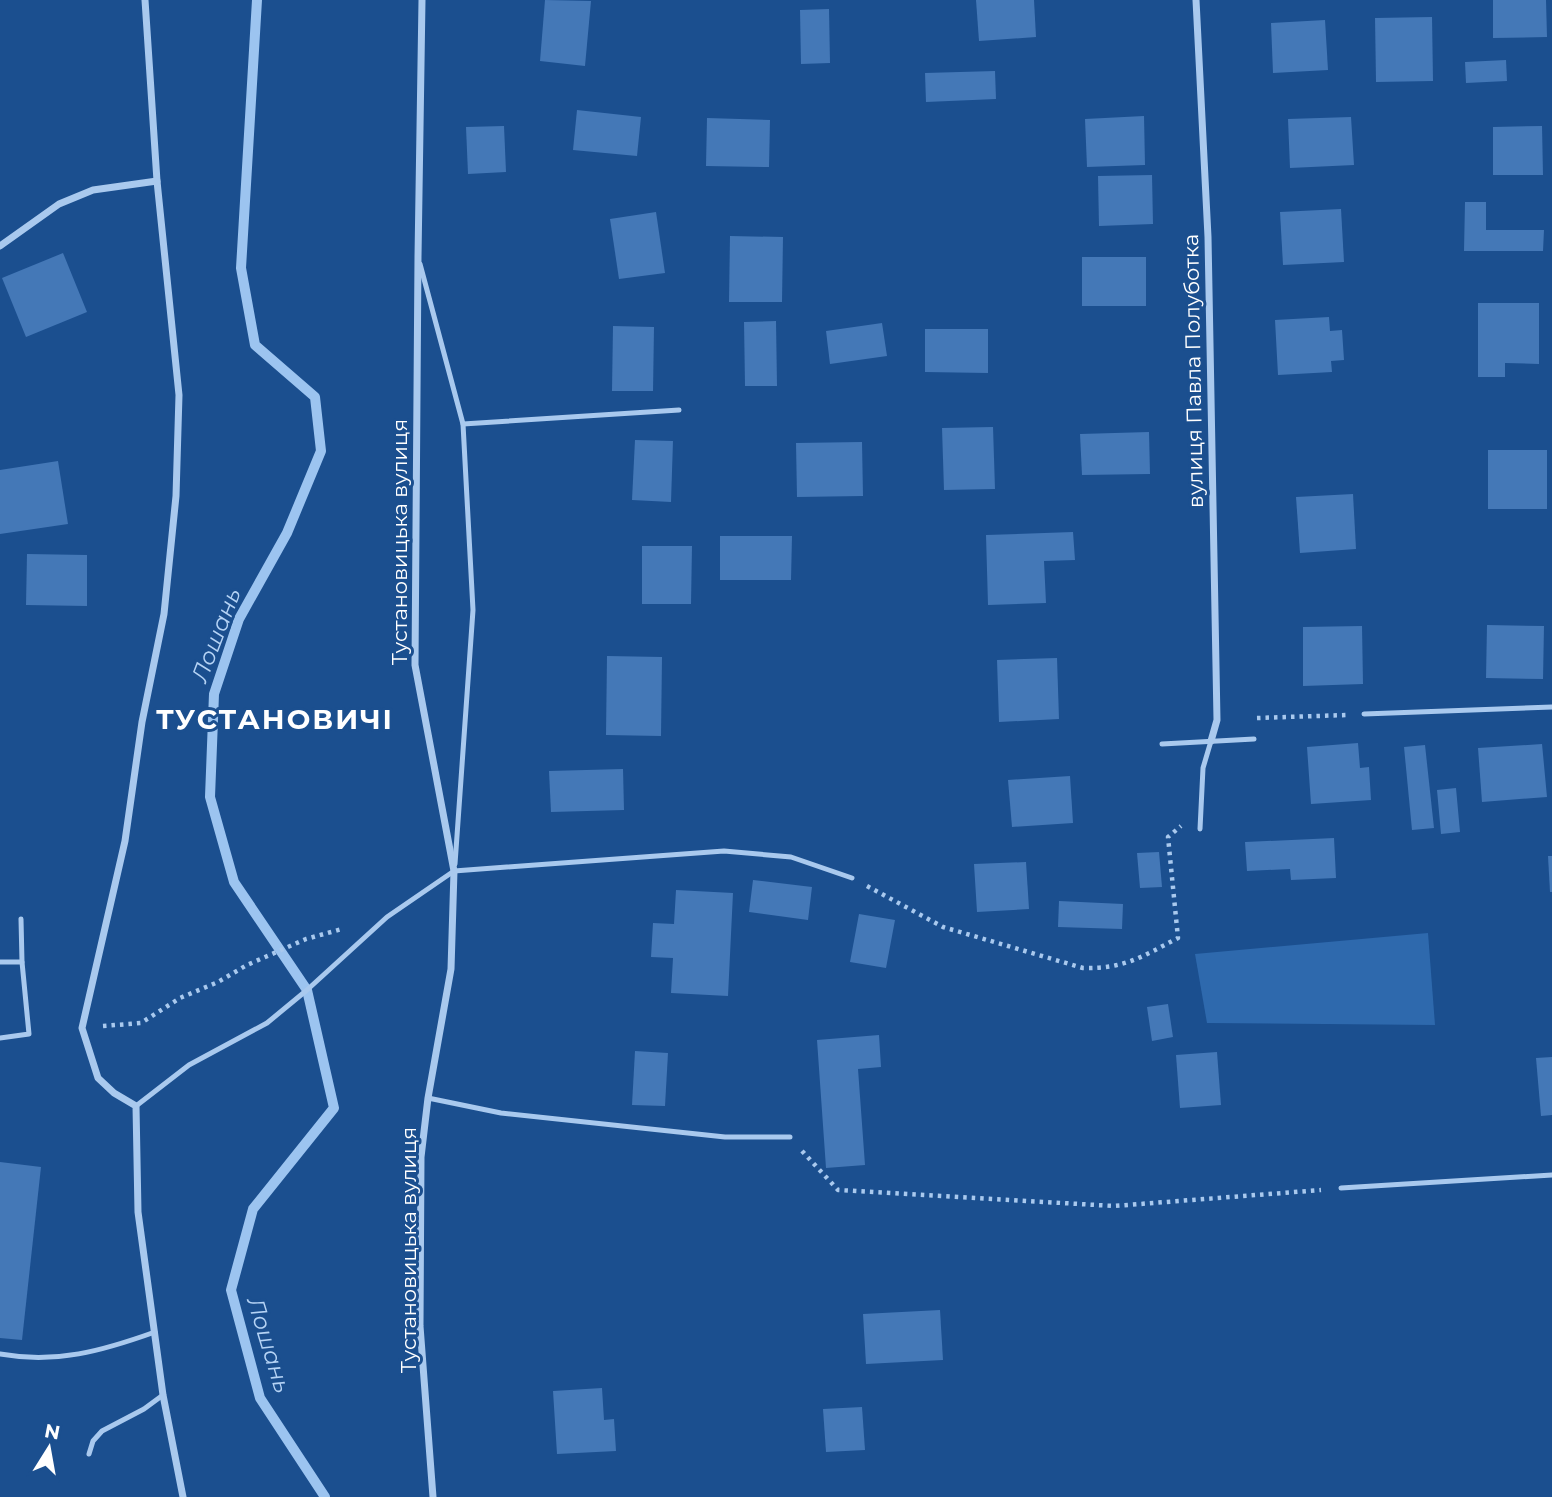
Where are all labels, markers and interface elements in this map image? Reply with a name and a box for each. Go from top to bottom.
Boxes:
street label: вулиця Павла Полуботка [1178,234,1208,508]
street label: Тустановицька вулиця [387,419,412,665]
water label: Лошань [185,584,247,687]
district label: ТУСТАНОВИЧІ [156,702,394,736]
street label: Тустановицька вулиця [396,1127,421,1373]
water label: Лошань [241,1293,297,1396]
north arrow [14,1413,84,1483]
text: N [42,1419,62,1445]

